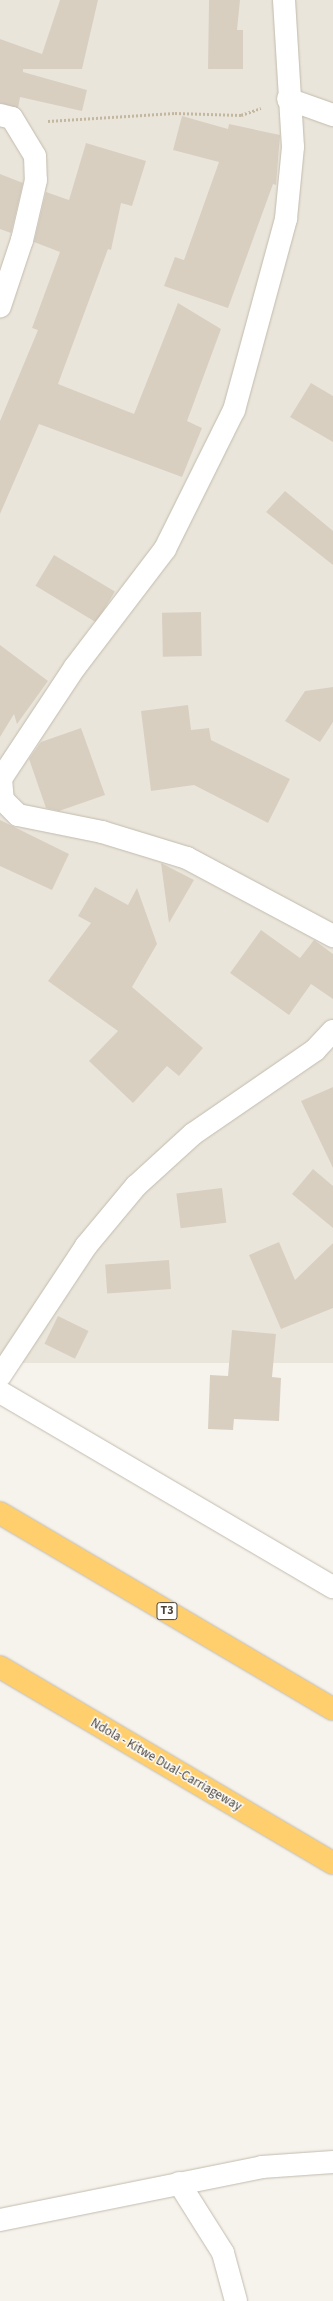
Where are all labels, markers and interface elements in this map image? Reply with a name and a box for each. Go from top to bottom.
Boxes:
road number: T3 [156,1601,178,1621]
street label: Ndola - Kitwe Dual-Carriageway [88,1715,244,1815]

